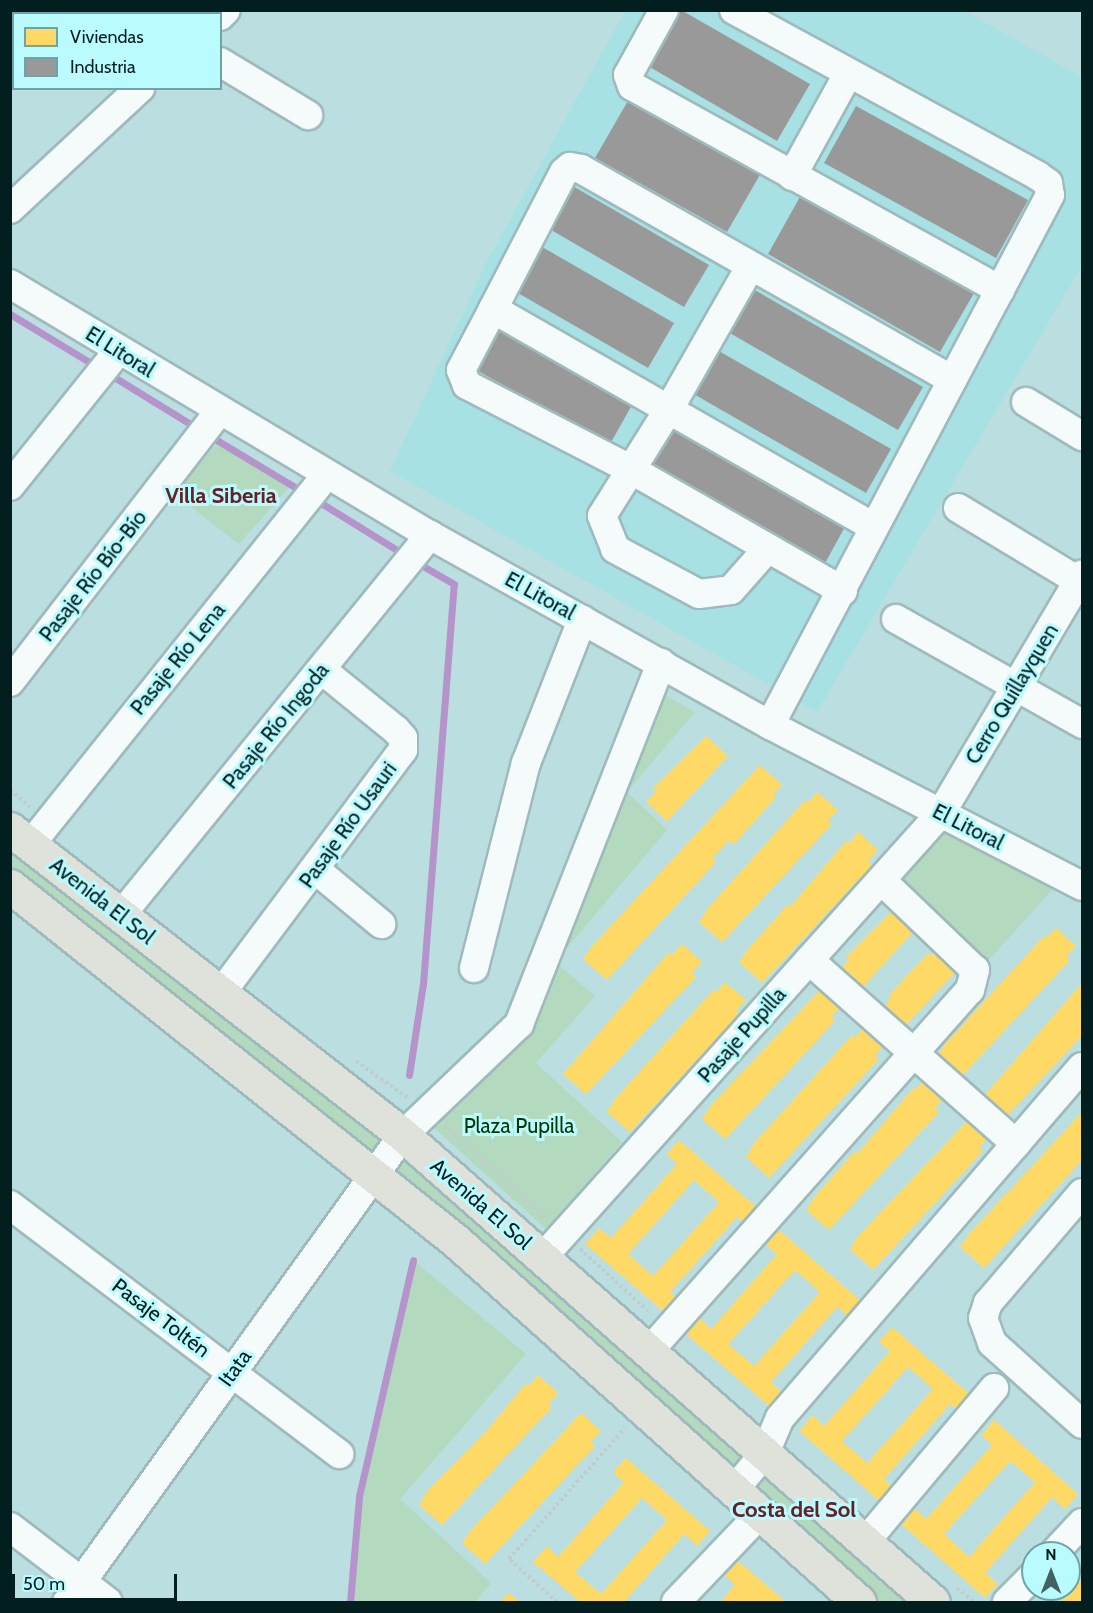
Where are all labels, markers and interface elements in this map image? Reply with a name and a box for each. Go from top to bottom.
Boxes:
legend [12,12,222,90]
text: Viviendas [70,26,144,48]
text: Industria [70,56,136,78]
street label: El Litoral [81,321,159,383]
district label: Villa Siberia [165,483,277,509]
street label: Pasaje Río Bío-Bío [34,505,152,647]
street label: El Litoral [501,566,579,626]
street label: Pasaje Río Lena [125,598,231,720]
street label: Cerro Quíllayquen [960,619,1064,769]
street label: Pasaje Río Ingoda [218,658,334,794]
street label: Pasaje Río Usauri [294,757,402,893]
street label: El Litoral [928,798,1008,856]
street label: Avenida El Sol [45,852,159,950]
street label: Pasaje Pupilla [693,982,791,1088]
park label: Plaza Pupilla [464,1113,574,1139]
street label: Avenida El Sol [425,1153,537,1255]
street label: Pasaje Toltén [107,1273,215,1363]
street label: Itata [213,1345,257,1391]
district label: Costa del Sol [732,1497,856,1523]
north arrow [1021,1541,1081,1601]
text: N [1045,1545,1057,1564]
scale bar [15,1562,180,1600]
text: 50 m [23,1573,65,1595]

